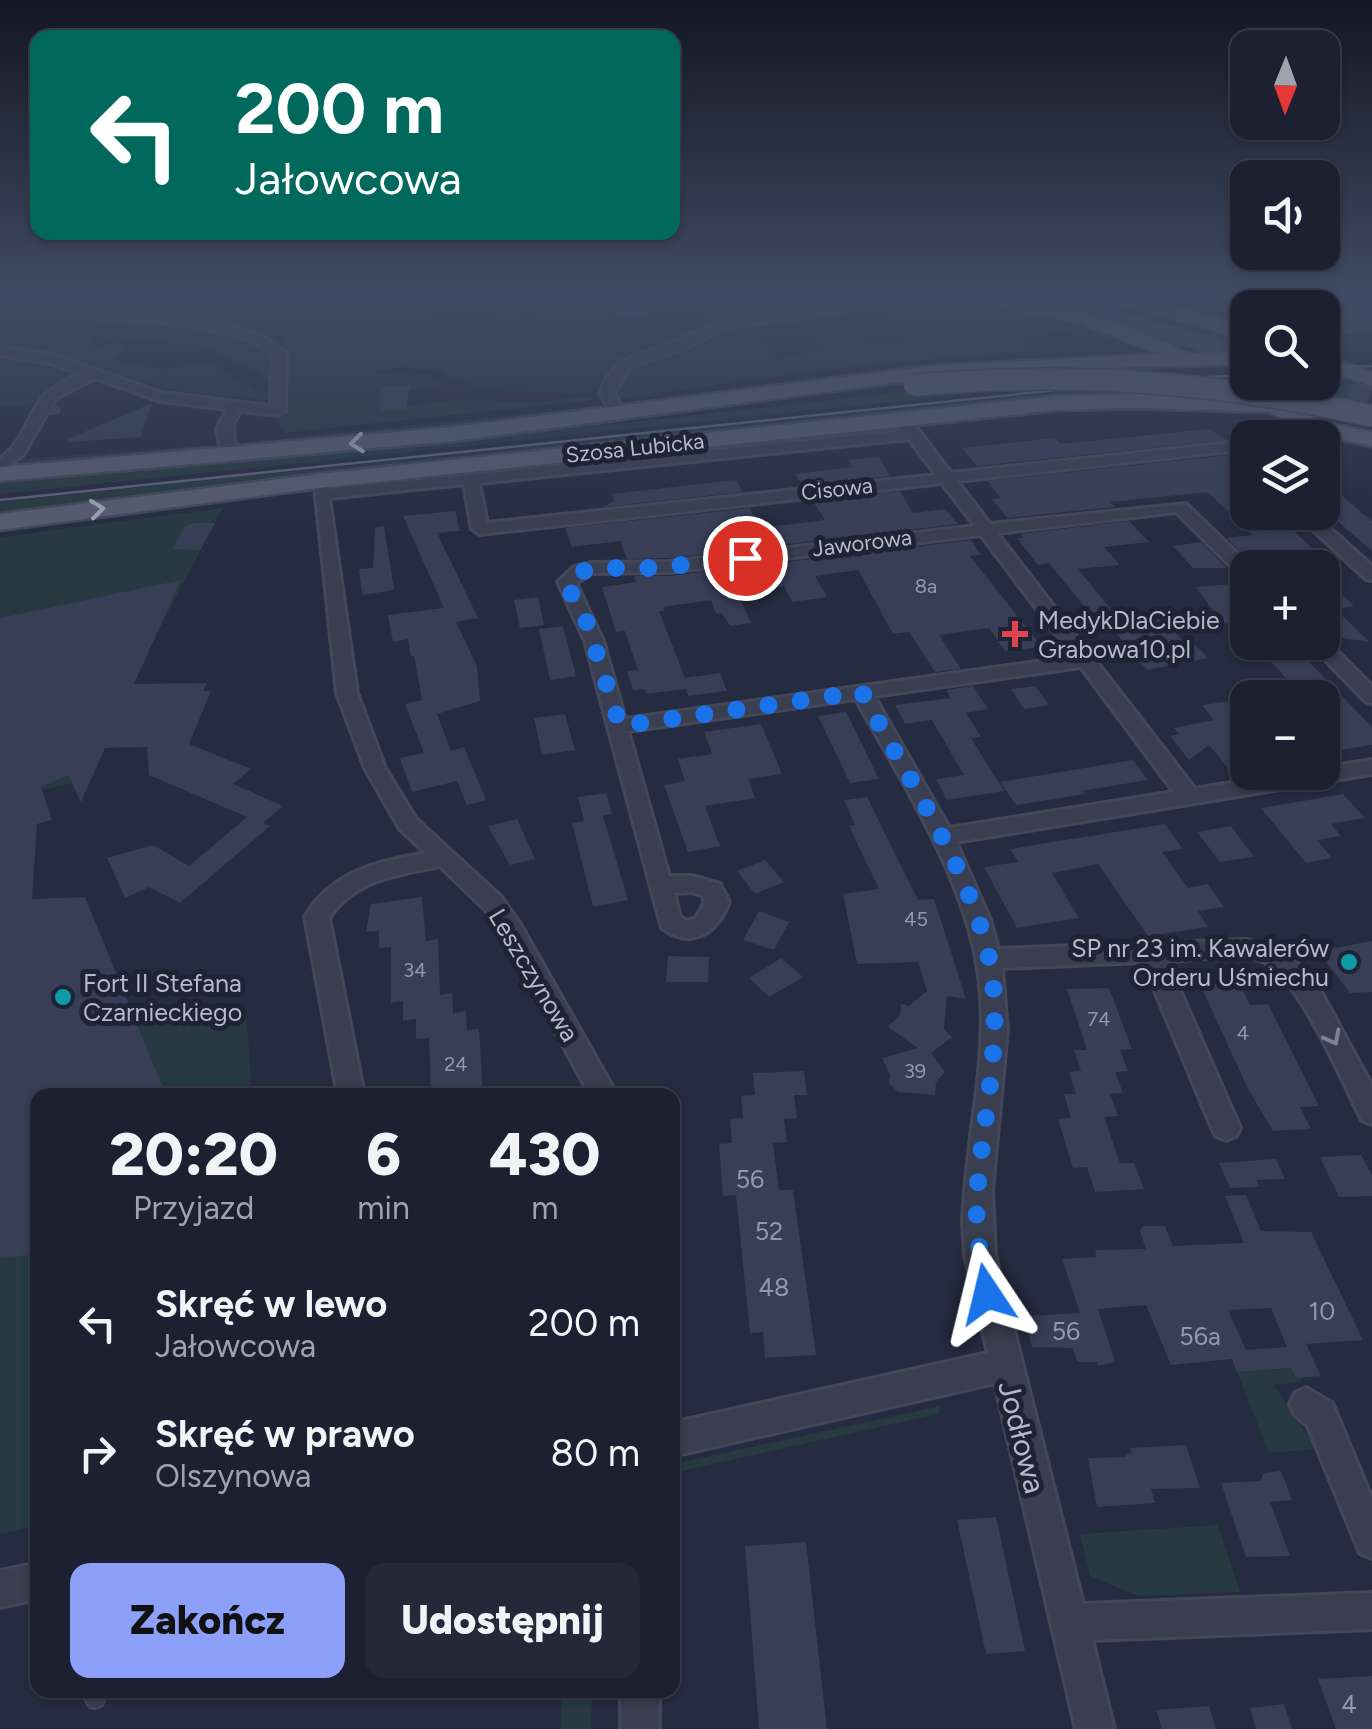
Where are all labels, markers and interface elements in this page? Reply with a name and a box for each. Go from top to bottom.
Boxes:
north arrow [1230,30,1340,140]
map controls [1230,30,1340,790]
text: 200 m [235,66,444,151]
icon: left [70,70,200,200]
text: Jałowcowa [235,151,462,205]
button: sound [1230,160,1340,270]
button: search [1230,290,1340,400]
button: layers [1230,420,1340,530]
street label: Szosa Lubicka [564,427,706,469]
one-way arrow [349,432,365,454]
street label: Cisowa [800,472,874,506]
one-way arrow [89,499,105,520]
pin [703,516,788,601]
street label: Jaworowa [811,523,913,563]
icon: arrive [718,531,773,586]
button: + [1230,550,1340,660]
house number: 8a [915,574,937,598]
place label: MedykDlaCiebie Grabowa10.pl [1038,605,1220,664]
marker: MedykDlaCiebie Grabowa10.pl [1002,621,1028,647]
button: − [1230,680,1340,790]
street label: Leszczynowa [483,903,585,1047]
house number: 45 [904,907,928,931]
place label: SP nr 23 im. Kawalerów Orderu Uśmiechu [1071,933,1329,992]
marker: SP nr 23 im. Kawalerów Orderu Uśmiechu [1338,951,1360,973]
house number: 34 [403,958,427,982]
place label: Fort II Stefana Czarnieckiego [83,968,242,1027]
marker: Fort II Stefana Czarnieckiego [52,986,74,1008]
house number: 74 [1087,1007,1111,1031]
house number: 4 [1237,1021,1249,1045]
one-way arrow [1321,1028,1341,1046]
house number: 24 [444,1052,468,1076]
house number: 39 [904,1059,926,1083]
text: 20:20 [110,1118,278,1190]
text: 6 [366,1118,401,1190]
text: 430 [489,1118,600,1190]
house number: 56 [736,1164,764,1194]
text: Przyjazd [133,1189,254,1227]
text: min [357,1189,410,1227]
text: m [531,1189,558,1227]
house number: 52 [755,1216,783,1246]
position arrow [935,1242,1039,1346]
house number: 48 [759,1272,789,1302]
text: Skręć w lewo [155,1281,387,1327]
icon: left [70,1296,125,1351]
house number: 10 [1309,1296,1335,1326]
text: 200 m [528,1300,640,1346]
house number: 56 [1052,1316,1080,1346]
house number: 56a [1179,1321,1221,1351]
text: Jałowcowa [155,1327,316,1365]
street label: Jodłowa [990,1377,1054,1497]
text: Skręć w prawo [155,1411,415,1457]
icon: right [70,1426,125,1481]
text: 80 m [551,1430,640,1476]
text: Olszynowa [155,1457,311,1495]
button: Zakończ [70,1563,345,1678]
button: Udostępnij [365,1563,640,1678]
house number: 4 [1341,1689,1357,1719]

